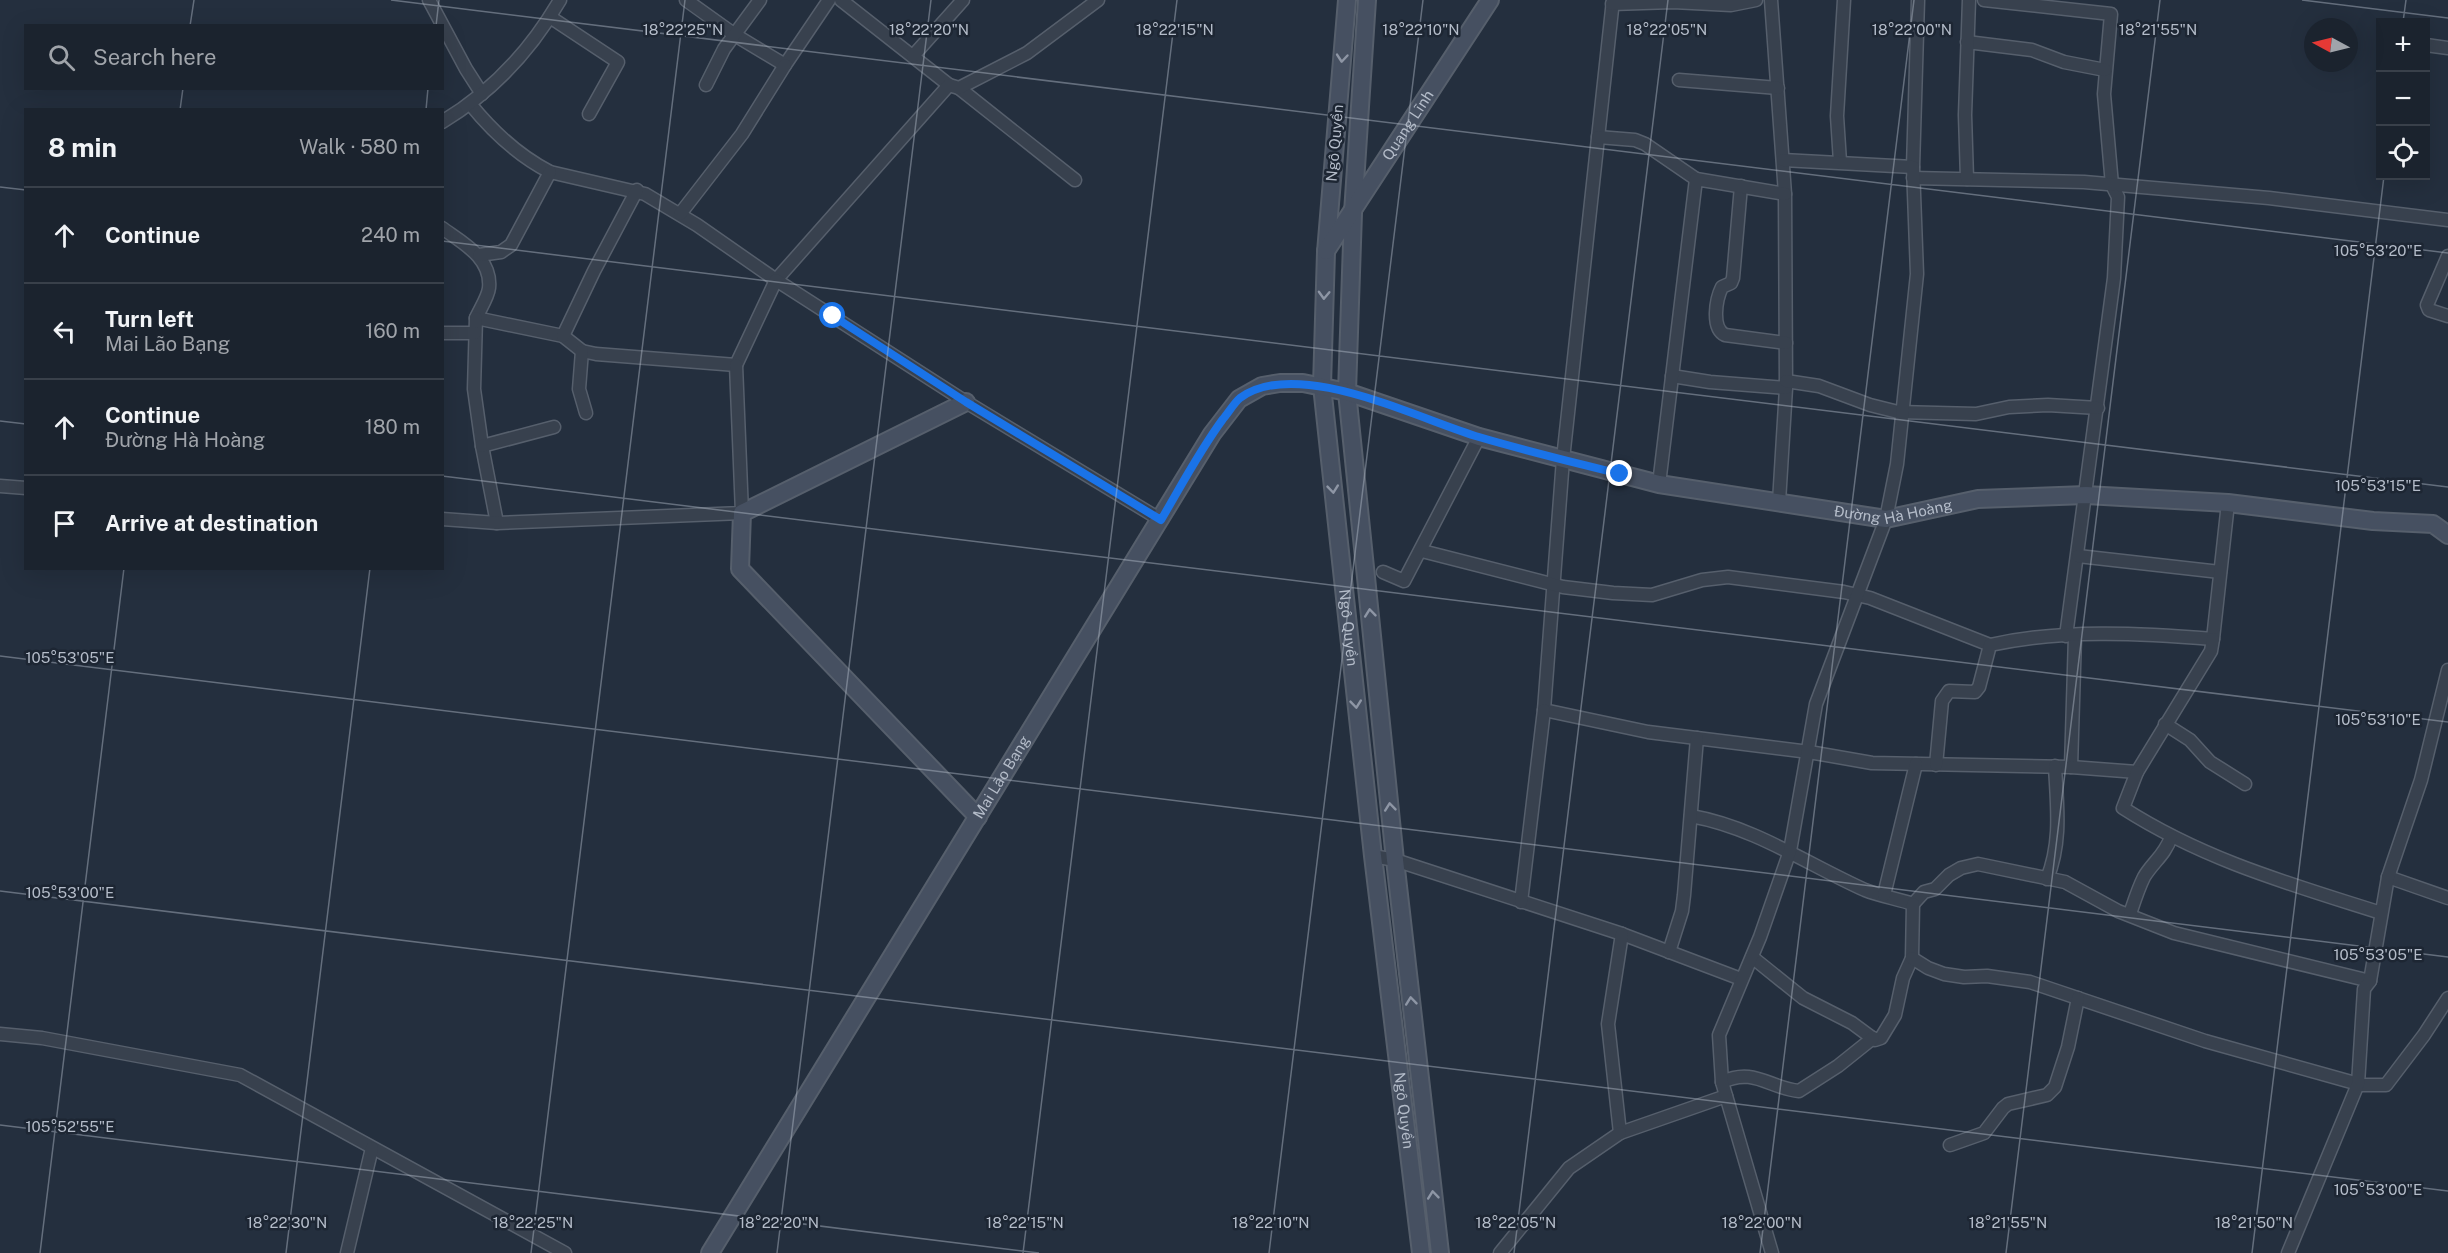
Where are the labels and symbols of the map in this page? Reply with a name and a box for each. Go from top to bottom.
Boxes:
north arrow [2304,18,2358,72]
text: 18°22'25"N [643,21,723,38]
text: 18°22'20"N [889,21,969,38]
text: 18°22'15"N [1136,21,1214,38]
text: 18°22'10"N [1382,21,1460,38]
text: 18°22'05"N [1627,21,1707,38]
text: 18°22'00"N [1872,21,1952,38]
text: 18°21'55"N [2119,21,2197,38]
one-way arrow [1336,54,1349,63]
street label: Quang Lĩnh [1379,87,1437,163]
street label: Ngô Quyền [1323,104,1346,182]
text: 105°53'20"E [2334,242,2422,259]
one-way arrow [1318,290,1331,299]
route start [819,302,845,328]
route end [1606,460,1632,486]
text: 105°53'15"E [2335,477,2421,494]
one-way arrow [1326,484,1339,494]
street label: Đường Hà Hoàng [1833,496,1954,527]
street label: Ngô Quyền [1336,588,1361,667]
one-way arrow [1364,609,1377,618]
text: 105°53'05"E [25,649,115,666]
one-way arrow [1349,699,1362,708]
text: 105°53'10"E [2335,711,2421,728]
street label: Mai Lão Bạng [969,732,1033,822]
one-way arrow [1384,803,1397,812]
text: 105°53'00"E [26,884,114,901]
text: 105°53'05"E [2333,946,2423,963]
one-way arrow [1406,997,1418,1006]
street label: Ngô Quyền [1391,1071,1417,1150]
text: 105°52'55"E [25,1118,115,1135]
text: 105°53'00"E [2334,1181,2422,1198]
one-way arrow [1427,1190,1440,1199]
text: 18°22'30"N [247,1214,327,1231]
text: 18°22'25"N [493,1214,573,1231]
text: 18°22'20"N [739,1214,819,1231]
text: 18°22'15"N [986,1214,1064,1231]
text: 18°22'10"N [1232,1214,1310,1231]
text: 18°22'05"N [1476,1214,1556,1231]
text: 18°22'00"N [1722,1214,1802,1231]
text: 18°21'55"N [1969,1214,2047,1231]
text: 18°21'50"N [2215,1214,2293,1231]

